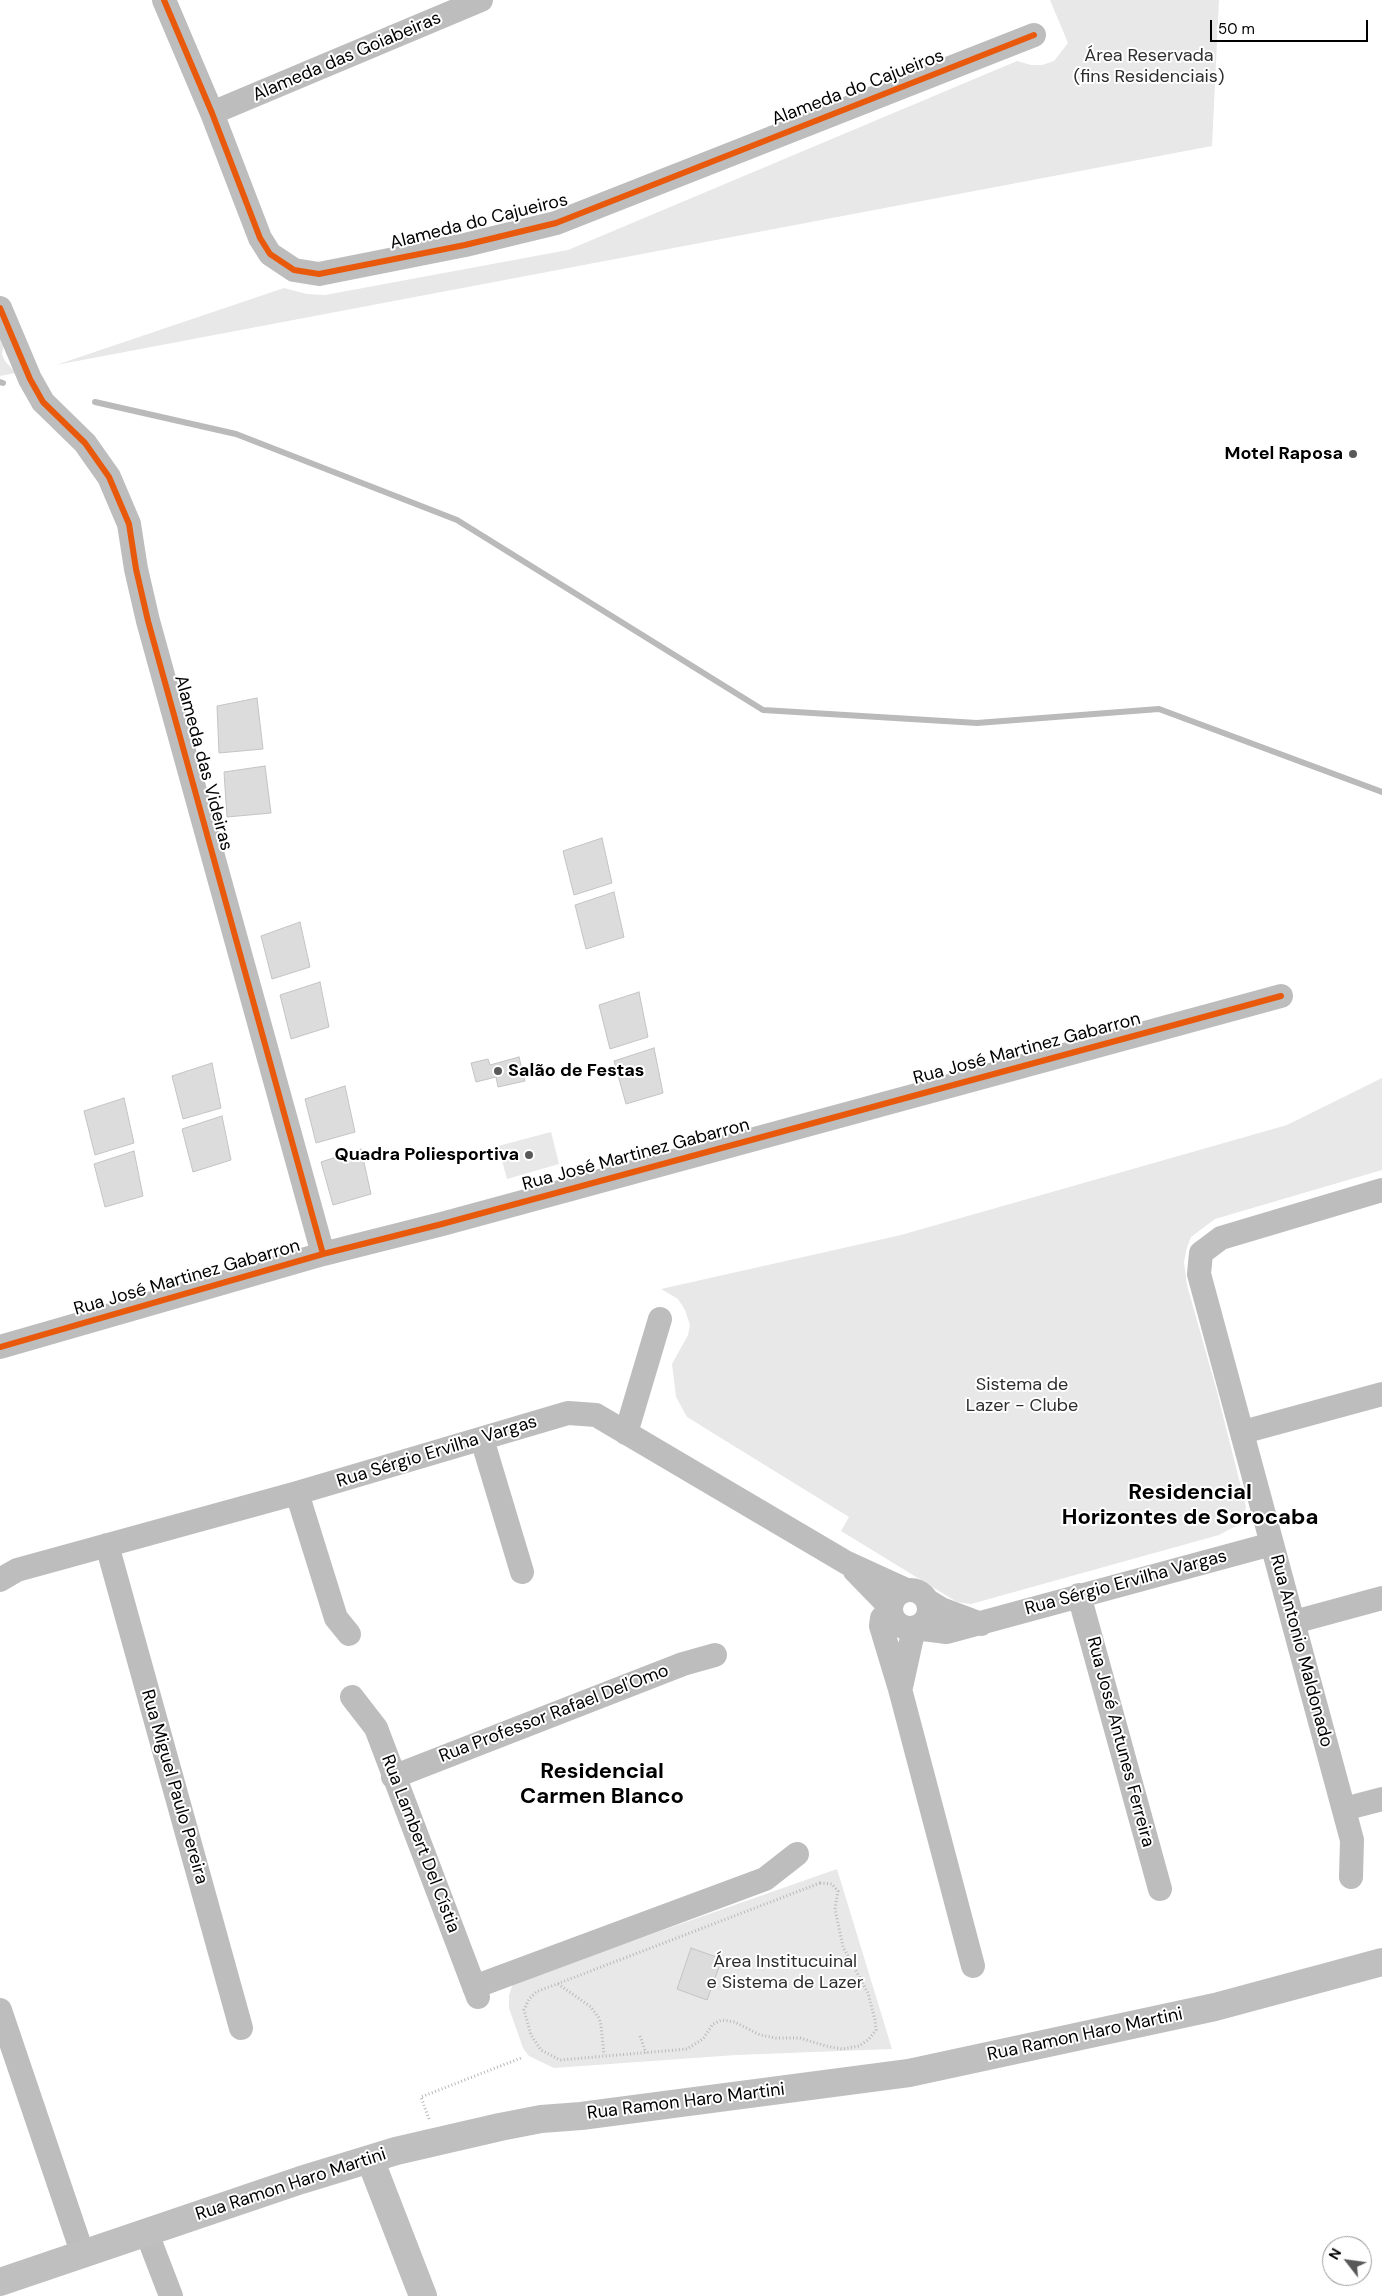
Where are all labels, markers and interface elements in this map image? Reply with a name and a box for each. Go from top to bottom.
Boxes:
street label: Alameda das Goiabeiras [250,7,444,107]
scale bar [1212,10,1370,42]
text: 50 m [1218,19,1255,39]
street label: Alameda do Cajueiros [769,45,947,131]
park label: Área Reservada (fins Residenciais) [1073,45,1225,88]
street label: Alameda do Cajueiros [388,189,570,255]
place label: Motel Raposa [1225,443,1343,465]
marker: Motel Raposa [1347,448,1359,460]
street label: Alameda das Videiras [169,673,237,853]
street label: Rua José Martinez Gabarron [911,1008,1143,1090]
place label: Salão de Festas [508,1060,644,1082]
marker: Salão de Festas [492,1065,504,1077]
street label: Rua José Martinez Gabarron [520,1114,752,1196]
place label: Quadra Poliesportiva [335,1144,519,1166]
marker: Quadra Poliesportiva [523,1149,535,1161]
street label: Rua José Martinez Gabarron [71,1235,303,1321]
park label: Sistema de Lazer - Clube [966,1374,1078,1416]
street label: Rua Sérgio Ervilha Vargas [334,1411,540,1493]
district label: Residencial Horizontes de Sorocaba [1062,1480,1318,1532]
street label: Rua Sérgio Ervilha Vargas [1023,1546,1229,1620]
street label: Rua Antonio Maldonado [1265,1552,1337,1750]
street label: Rua José Antunes Ferreira [1082,1634,1158,1850]
street label: Rua Professor Rafael Del'Omo [436,1660,672,1768]
street label: Rua Miguel Paulo Pereira [136,1687,212,1887]
street label: Rua Lambert Del Cístia [376,1752,464,1936]
district label: Residencial Carmen Blanco [520,1759,684,1810]
park label: Área Institucuinal e Sistema de Lazer [707,1951,863,1994]
street label: Rua Ramon Haro Martini [985,2004,1185,2066]
street label: Rua Ramon Haro Martini [586,2079,786,2125]
street label: Rua Ramon Haro Martini [193,2144,389,2226]
north arrow [1322,2236,1372,2286]
text: N [1325,2245,1345,2263]

